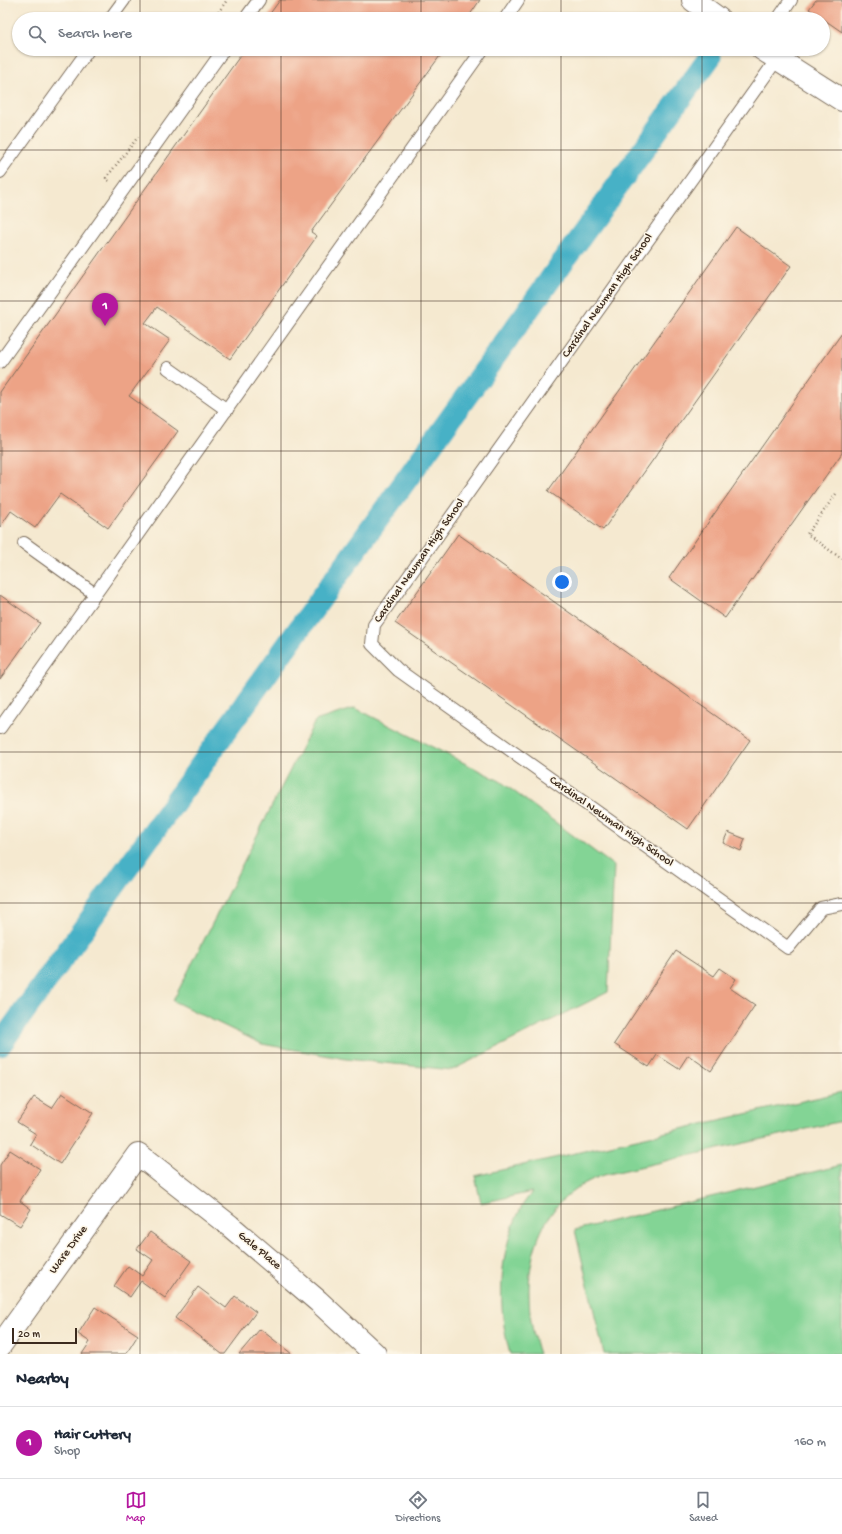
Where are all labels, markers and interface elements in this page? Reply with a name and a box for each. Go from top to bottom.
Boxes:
search box [12,12,830,56]
icon: search [26,23,48,45]
text: Search here [58,25,132,43]
street label: Cardinal Newman High School [560,231,657,361]
pin: 1 [92,293,118,326]
street label: Cardinal Newman High School [372,496,469,626]
your location [552,572,572,592]
street label: Cardinal Newman High School [546,774,676,871]
street label: Ware Drive [47,1222,92,1277]
street label: Gale Place [235,1229,284,1274]
scale bar [12,1326,77,1345]
text: 20 m [18,1329,40,1341]
text: Nearby [16,1370,69,1390]
text: Hair Cuttery [54,1426,131,1444]
text: 1 [26,1435,32,1450]
text: 160 m [794,1435,826,1450]
text: Shop [54,1444,80,1459]
tab: Map [125,1489,147,1525]
tab: Directions [396,1489,440,1525]
tab: Saved [689,1489,717,1525]

